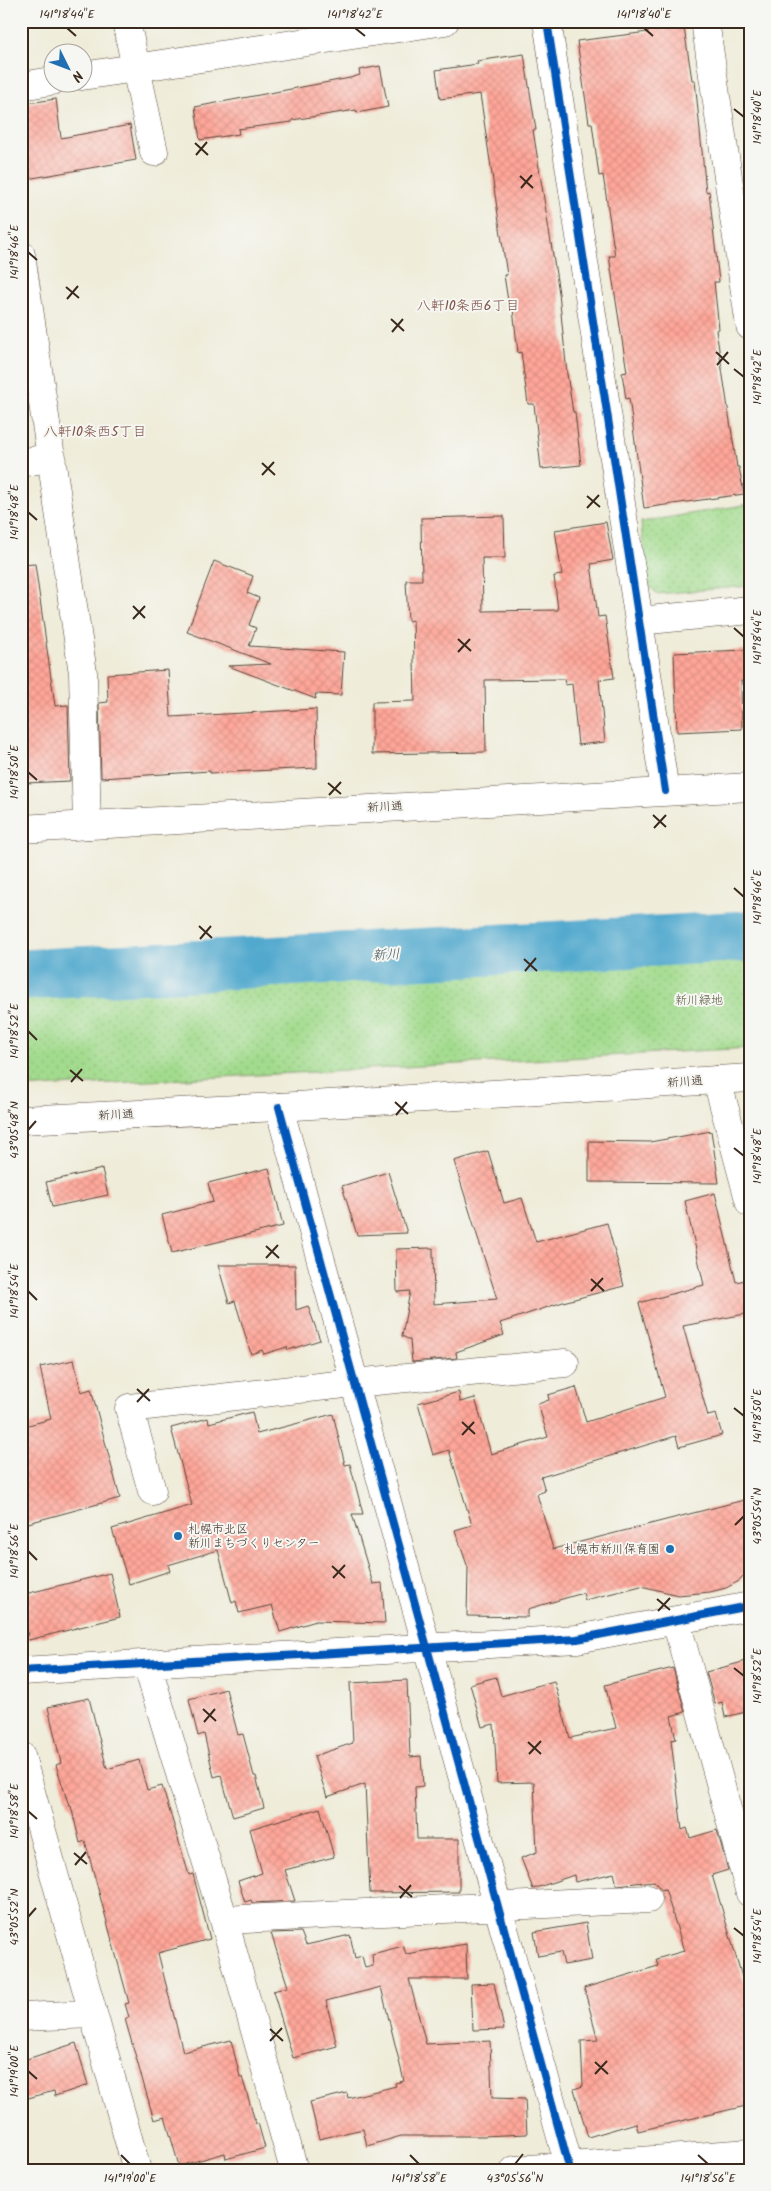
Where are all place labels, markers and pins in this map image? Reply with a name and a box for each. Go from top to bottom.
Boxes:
place label: 札幌市北区 新川まちづくりセンター [188,1520,320,1553]
marker: 札幌市北区 新川まちづくりセンター [172,1530,184,1542]
place label: 札幌市新川保育園 [564,1540,660,1559]
marker: 札幌市新川保育園 [664,1543,676,1555]

